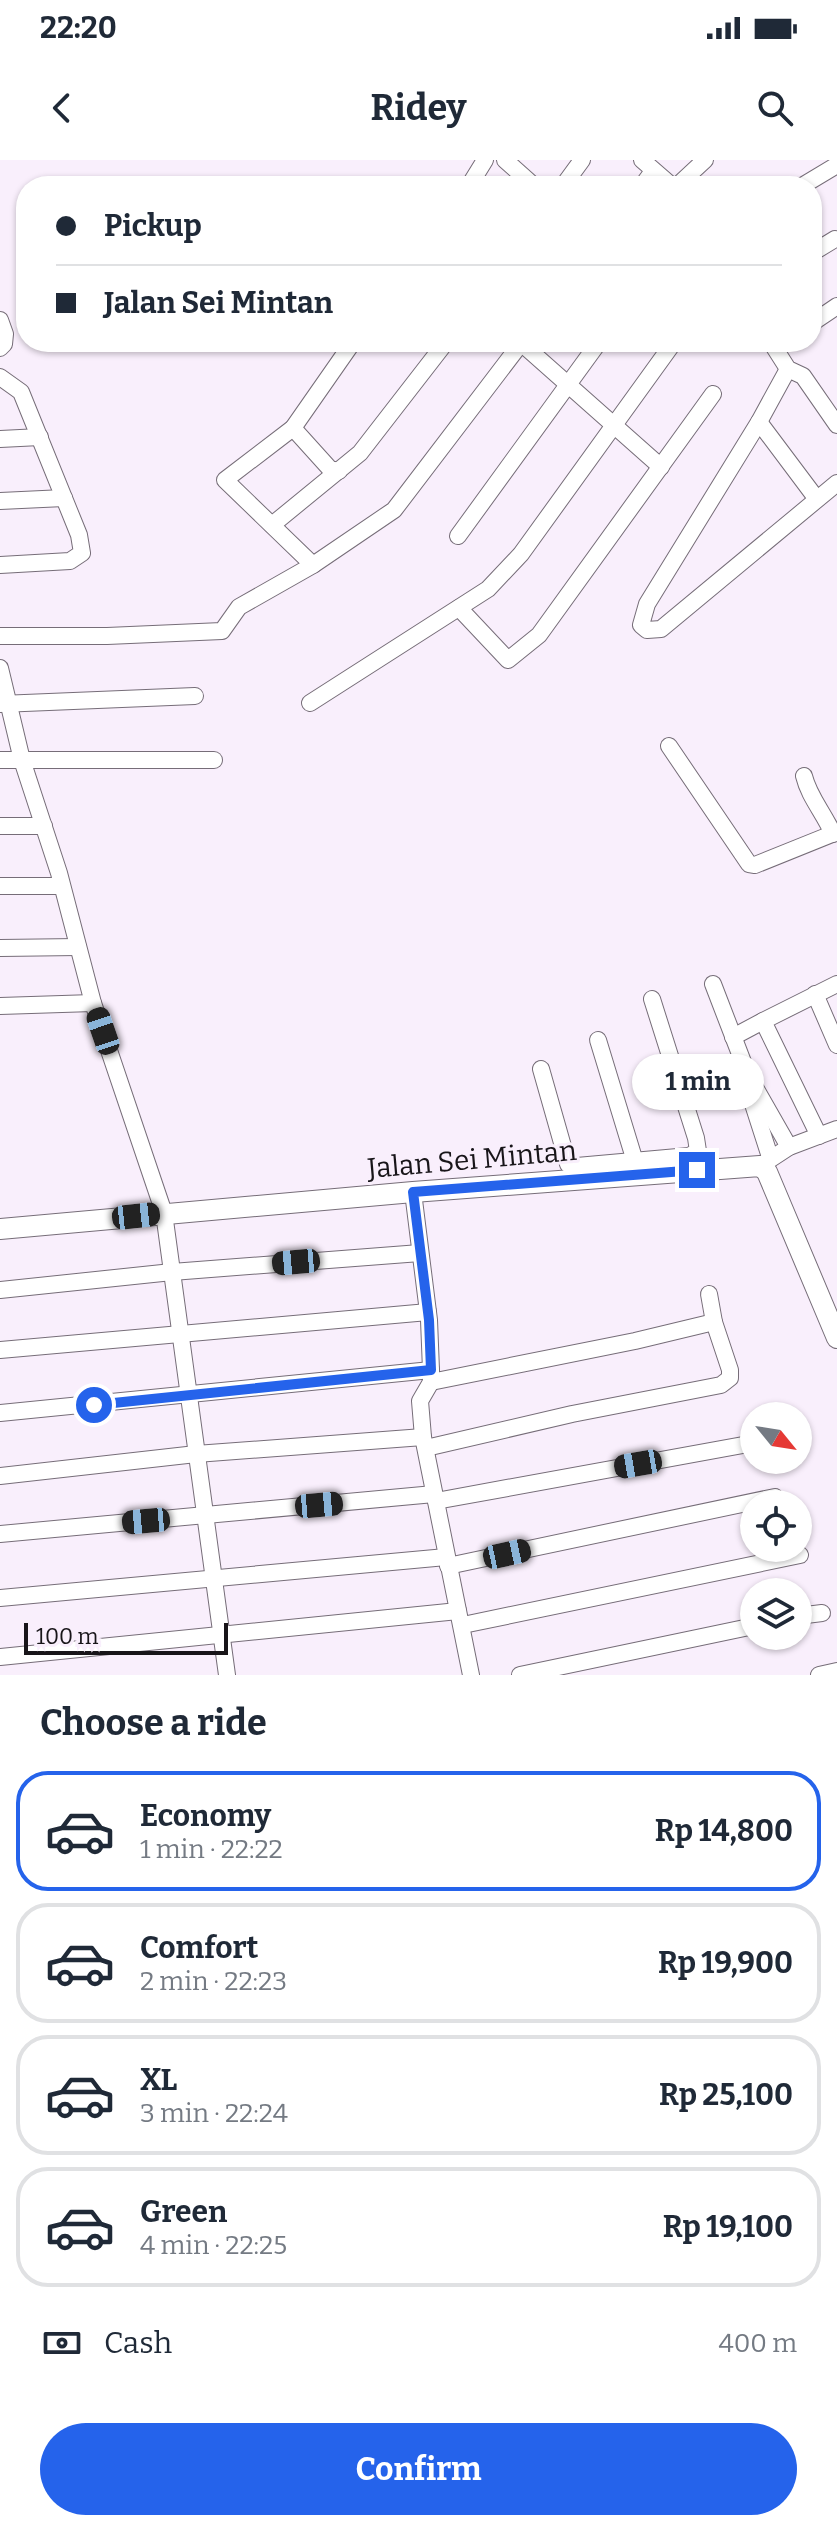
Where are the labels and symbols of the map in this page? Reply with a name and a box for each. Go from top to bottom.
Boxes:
car [84,1004,122,1058]
callout: 1 min [631,1054,763,1110]
street label: Jalan Sei Mintan [365,1134,578,1185]
route end [679,1152,715,1188]
car [111,1202,161,1230]
car [271,1248,321,1276]
route start [76,1387,112,1423]
north arrow [740,1402,812,1474]
car [612,1448,664,1480]
car [294,1491,344,1519]
car [121,1507,171,1535]
car [481,1537,533,1571]
scale bar [24,1619,228,1655]

